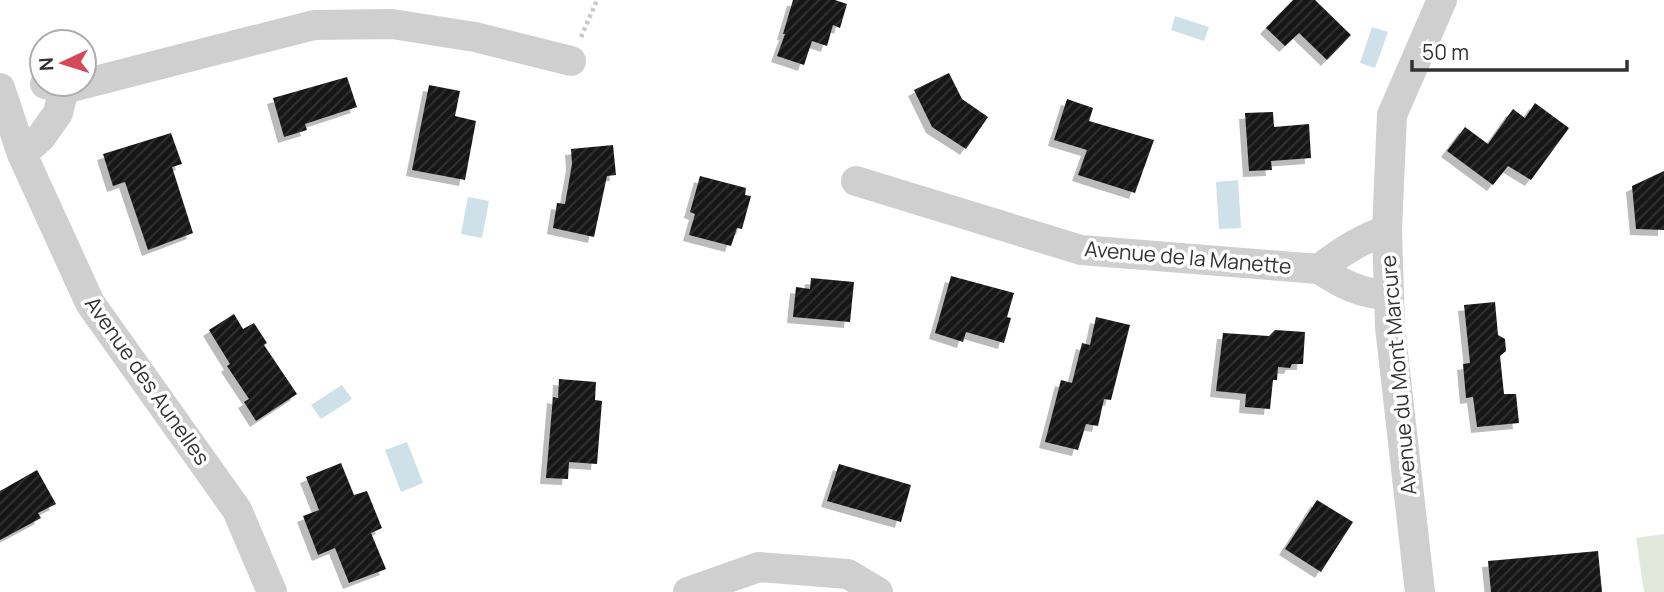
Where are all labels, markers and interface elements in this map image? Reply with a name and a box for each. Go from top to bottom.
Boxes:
north arrow [28,28,98,98]
scale bar [1412,28,1627,72]
text: 50 m [1422,38,1469,66]
text: N [33,56,59,72]
street label: Avenue de la Manette [1083,234,1293,280]
street label: Avenue du Mont Marcure [1374,254,1422,496]
street label: Avenue des Aunelles [79,291,217,470]

